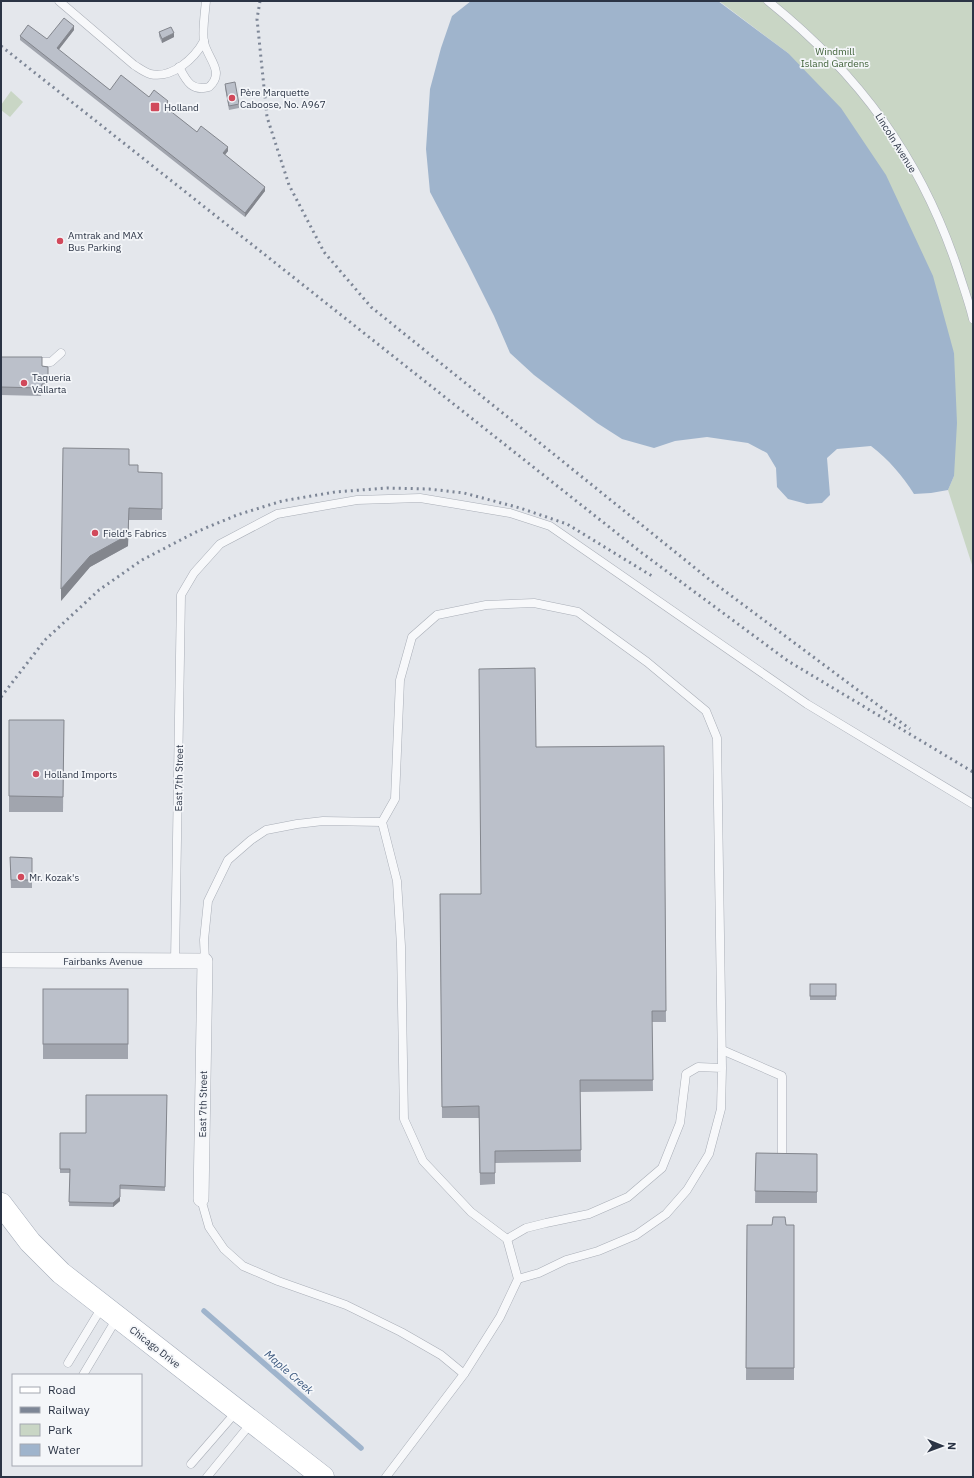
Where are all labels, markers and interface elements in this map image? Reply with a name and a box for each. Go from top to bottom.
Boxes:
park label: Windmill Island Gardens [801,45,869,70]
place label: Père Marquette Caboose, No. A967 [240,86,326,111]
marker: Père Marquette Caboose, No. A967 [227,93,237,103]
marker: Holland [149,101,161,113]
place label: Holland [164,101,199,114]
street label: Lincoln Avenue [872,111,920,176]
place label: Amtrak and MAX Bus Parking [68,229,143,254]
marker: Amtrak and MAX Bus Parking [55,236,65,246]
place label: Taqueria Vallarta [32,371,71,396]
marker: Taqueria Vallarta [19,378,29,388]
place label: Field’s Fabrics [103,527,167,540]
marker: Field’s Fabrics [90,528,100,538]
street label: East 7th Street [172,744,186,812]
place label: Holland Imports [44,768,118,781]
marker: Holland Imports [31,769,41,779]
place label: Mr. Kozak's [29,871,79,884]
marker: Mr. Kozak's [16,872,26,882]
street label: Fairbanks Avenue [63,955,143,968]
street label: East 7th Street [196,1070,210,1138]
street label: Chicago Drive [127,1323,183,1371]
water label: Maple Creek [262,1347,316,1397]
legend [12,1374,142,1466]
text: Road [48,1382,76,1397]
text: Railway [48,1402,90,1417]
text: Park [48,1422,73,1437]
north arrow [922,1426,962,1466]
text: Water [48,1442,81,1457]
text: N [945,1442,959,1450]

